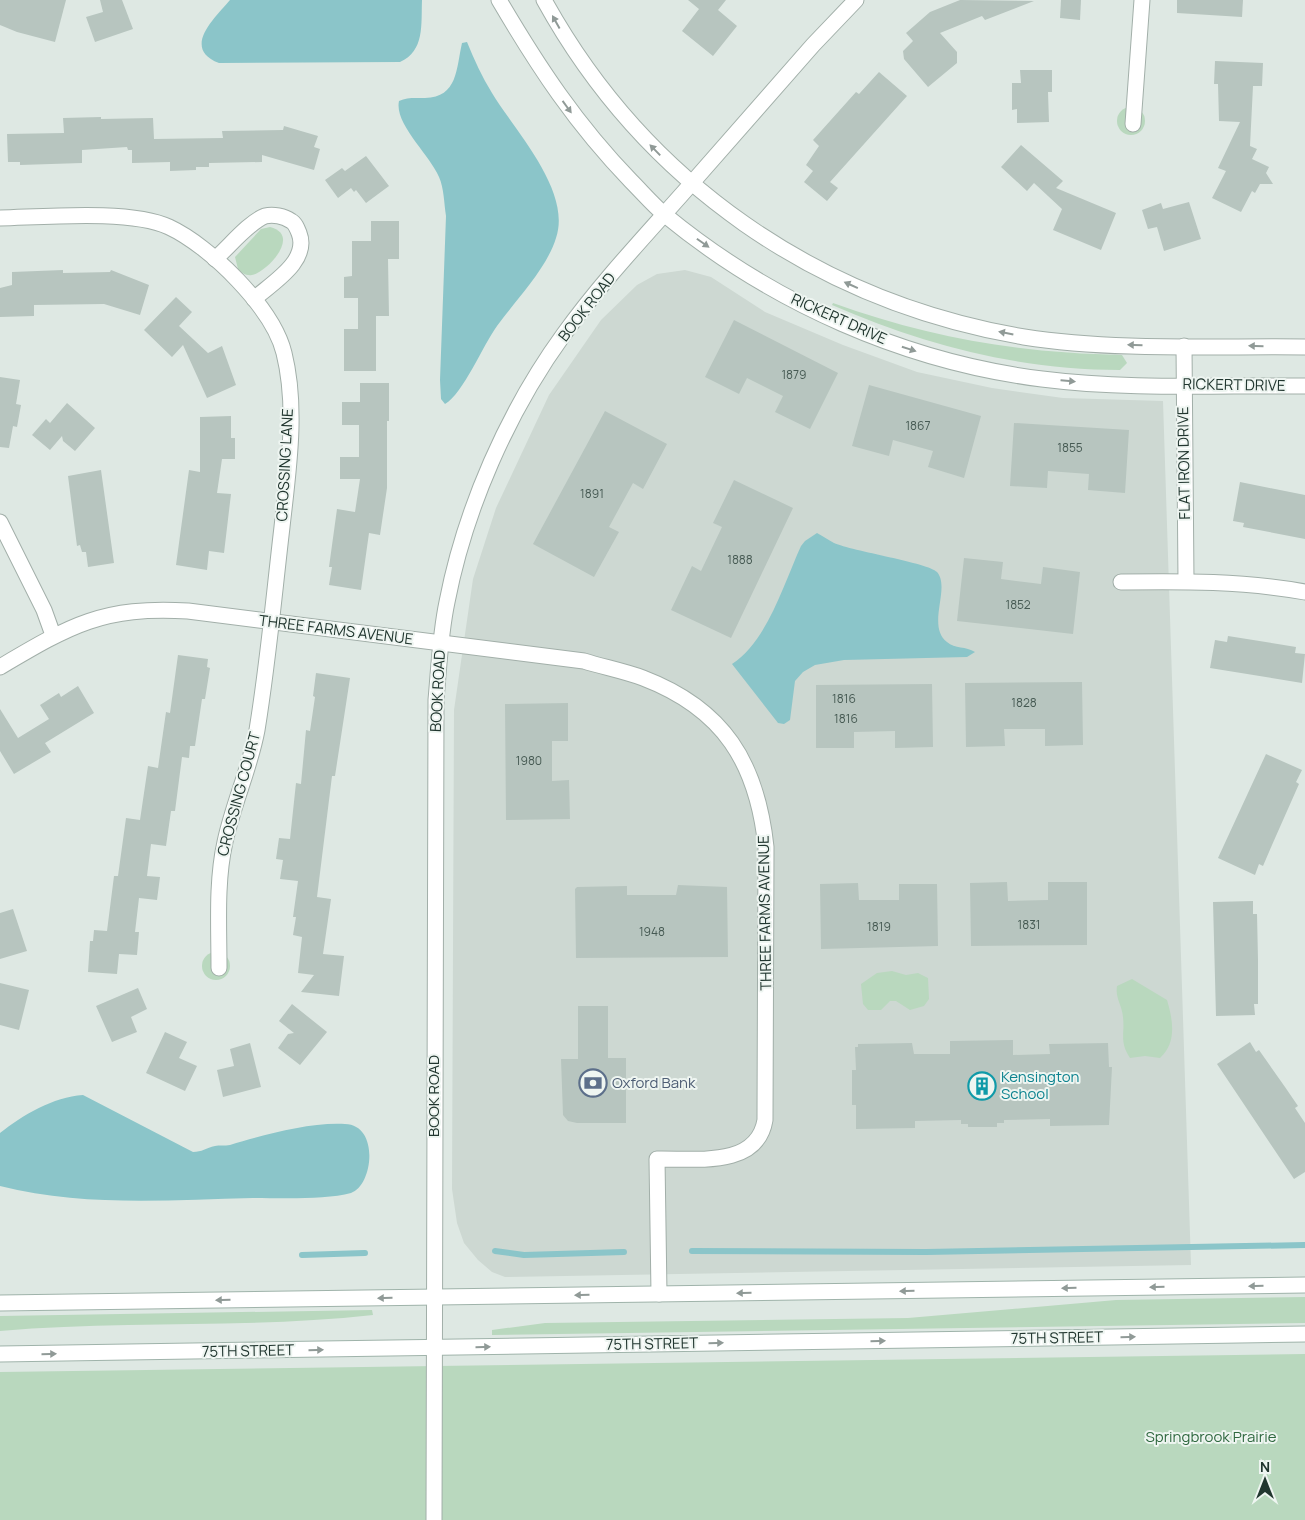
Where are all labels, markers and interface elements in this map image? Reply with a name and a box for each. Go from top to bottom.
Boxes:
one-way arrow [552,14,560,29]
one-way arrow [562,100,572,114]
one-way arrow [649,144,661,156]
one-way arrow [696,238,710,248]
street label: BOOK ROAD [553,268,620,346]
one-way arrow [844,281,858,289]
street label: RICKERT DRIVE [788,288,890,349]
one-way arrow [998,329,1014,337]
one-way arrow [1127,341,1143,349]
one-way arrow [1248,342,1264,350]
one-way arrow [902,345,917,353]
house number: 1879 [781,366,807,383]
street label: RICKERT DRIVE [1182,373,1286,396]
one-way arrow [1060,377,1076,385]
street label: FLAT IRON DRIVE [1172,406,1195,520]
street label: CROSSING LANE [271,408,298,522]
house number: 1867 [905,417,931,434]
house number: 1855 [1057,439,1083,456]
house number: 1891 [580,485,604,502]
house number: 1888 [727,551,753,568]
house number: 1852 [1005,596,1031,613]
street label: THREE FARMS AVENUE [258,610,414,649]
street label: BOOK ROAD [425,649,450,733]
house number: 1816 [832,690,856,707]
house number: 1828 [1011,694,1037,711]
house number: 1816 [834,710,858,727]
street label: CROSSING COURT [212,729,265,858]
house number: 1980 [516,752,542,769]
street label: THREE FARMS AVENUE [753,835,776,991]
house number: 1831 [1018,916,1040,933]
house number: 1819 [867,918,891,935]
house number: 1948 [639,923,665,940]
street label: BOOK ROAD [423,1055,444,1137]
place label: Kensington School [1001,1066,1080,1104]
bank icon: Oxford Bank [578,1068,608,1098]
building icon: Kensington School [967,1071,997,1101]
place label: Oxford Bank [612,1072,696,1093]
one-way arrow [1248,1282,1264,1290]
one-way arrow [1149,1283,1165,1291]
one-way arrow [1061,1285,1077,1293]
one-way arrow [899,1287,915,1295]
one-way arrow [736,1289,752,1297]
one-way arrow [574,1291,590,1299]
one-way arrow [377,1294,393,1302]
one-way arrow [215,1296,231,1304]
street label: 75TH STREET [1011,1326,1103,1349]
street label: 75TH STREET [606,1332,698,1355]
one-way arrow [1120,1333,1136,1341]
one-way arrow [870,1337,886,1345]
street label: 75TH STREET [202,1339,294,1362]
one-way arrow [708,1339,724,1347]
one-way arrow [475,1342,491,1350]
one-way arrow [308,1345,324,1353]
one-way arrow [41,1350,57,1358]
park label: Springbrook Prairie [1146,1426,1277,1447]
north arrow [1240,1455,1290,1505]
text: N [1260,1457,1270,1476]

